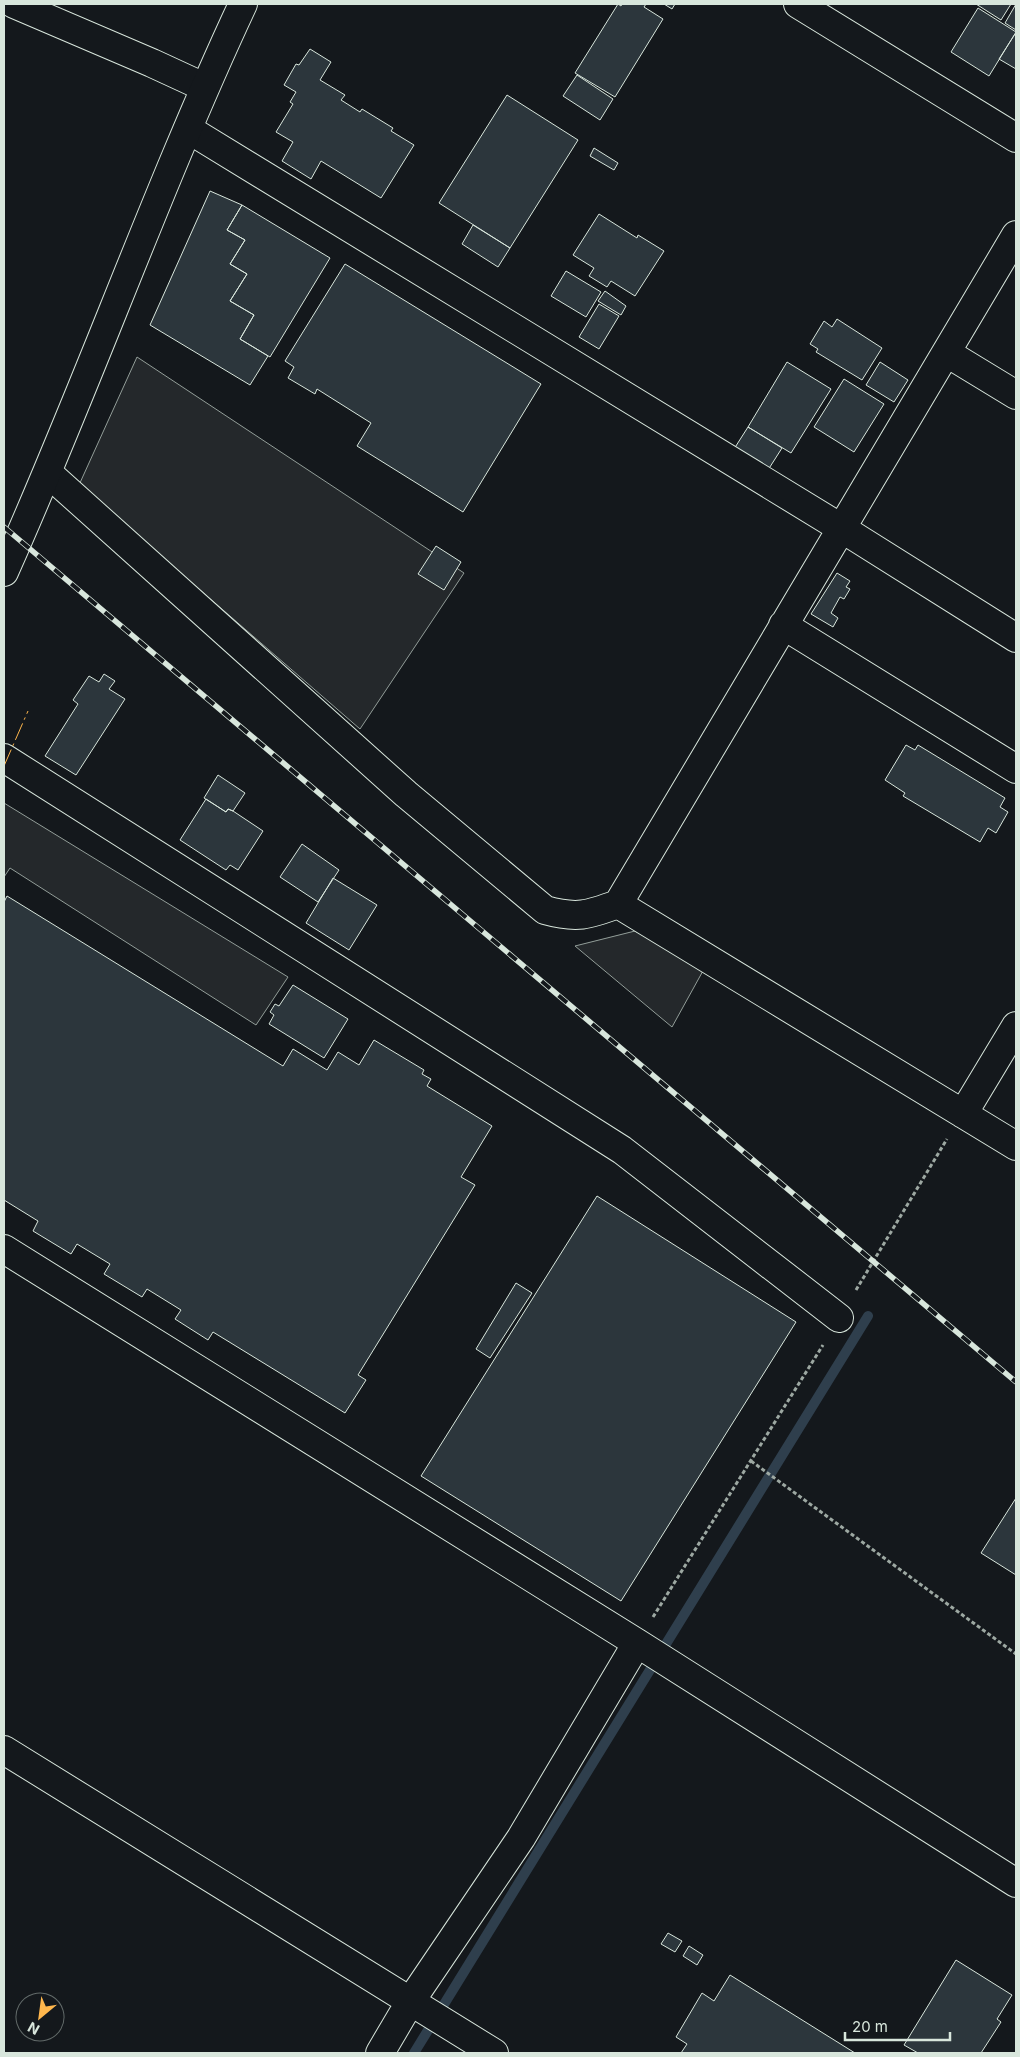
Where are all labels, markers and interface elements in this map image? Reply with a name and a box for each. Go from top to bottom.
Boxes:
north arrow [15,1992,65,2042]
scale bar [845,2010,950,2042]
text: 20 m [852,2017,888,2036]
text: N [25,2019,42,2039]

